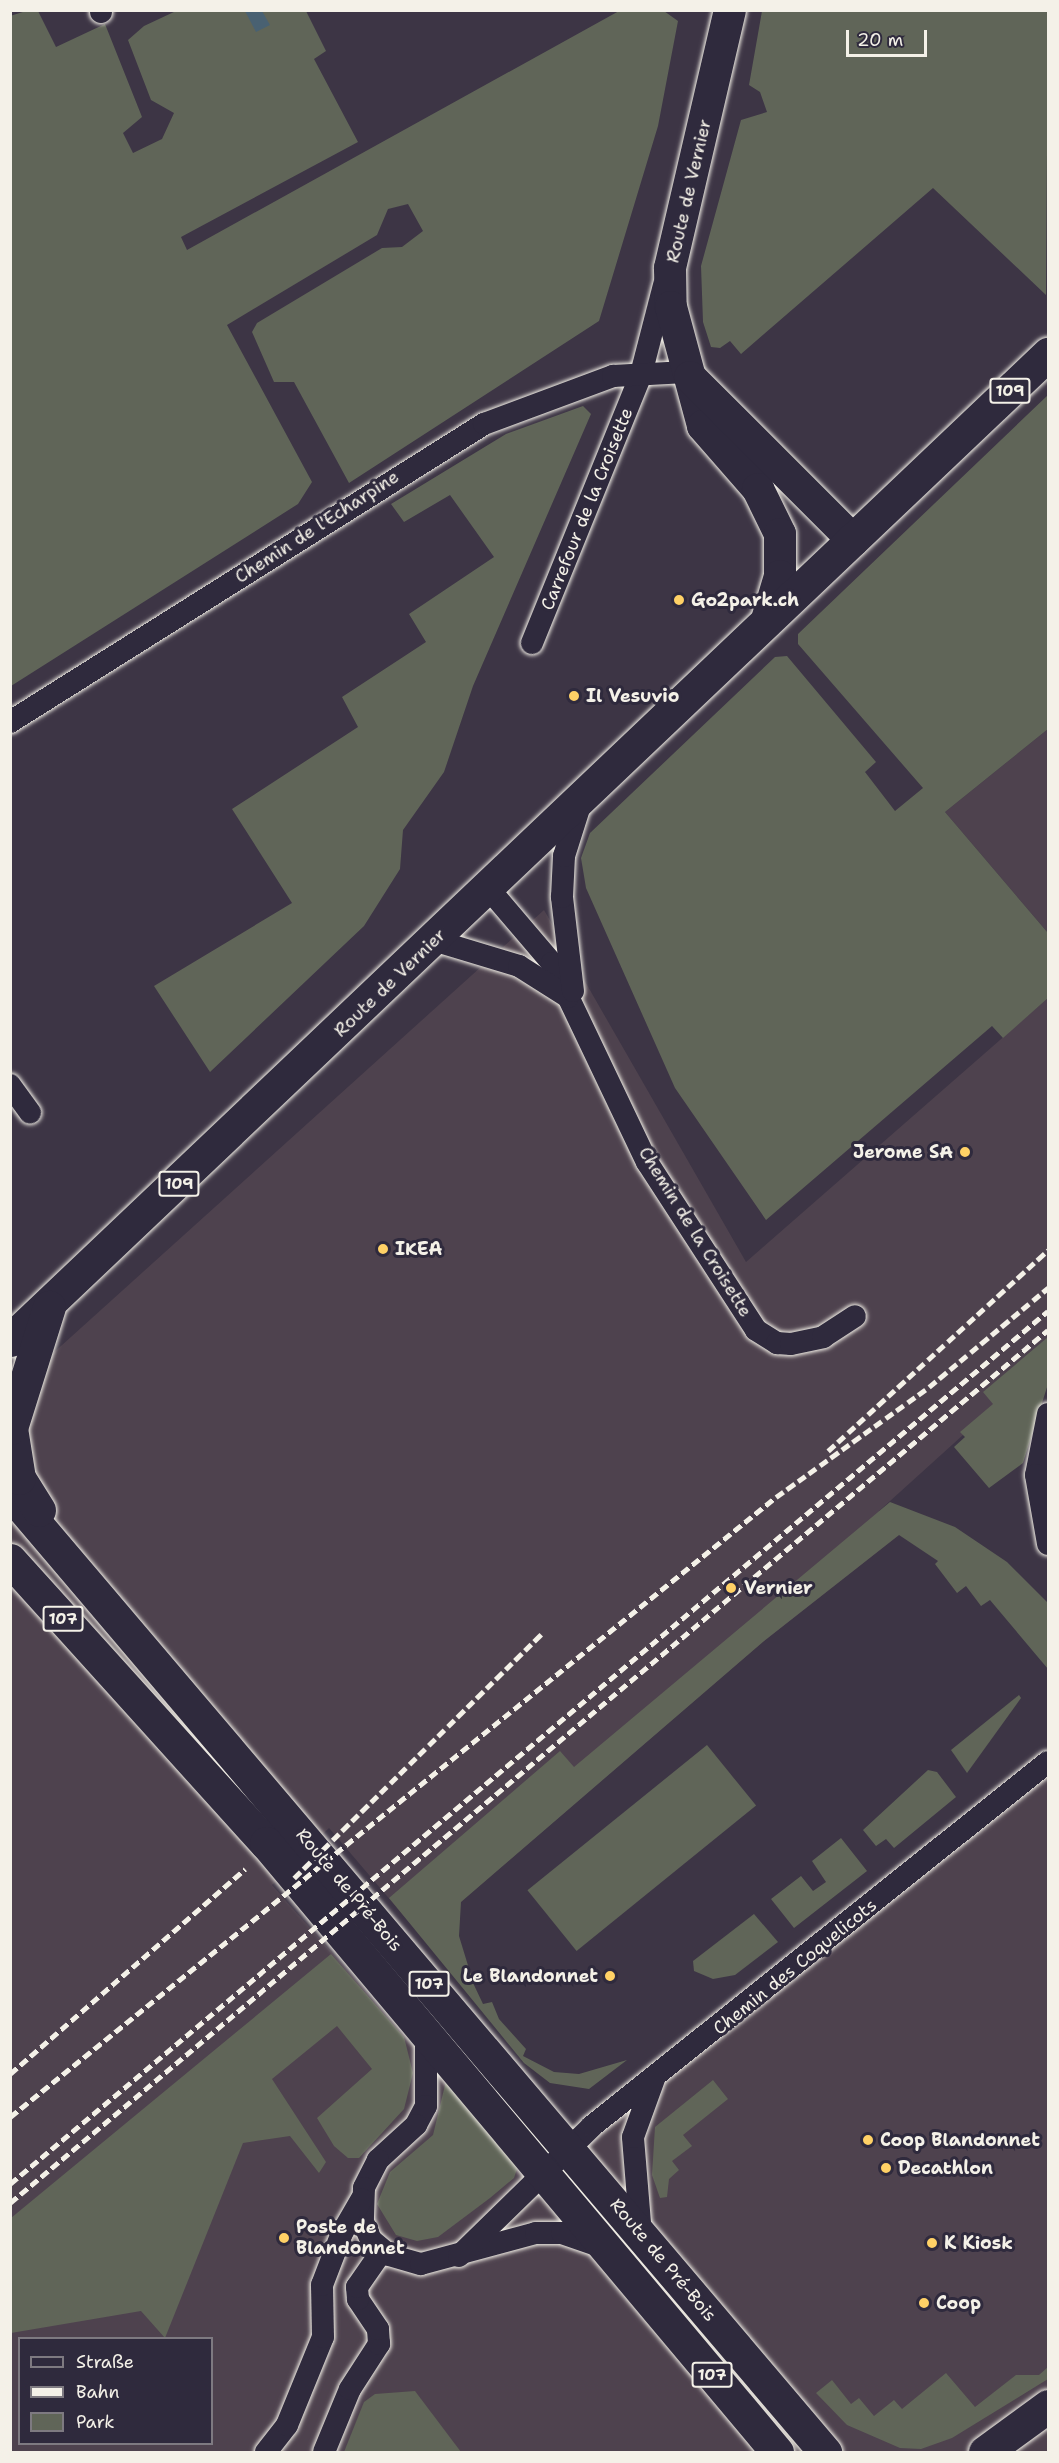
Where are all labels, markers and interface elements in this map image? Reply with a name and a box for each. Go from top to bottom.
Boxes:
scale bar [849,18,930,56]
text: 20 m [857,28,903,52]
street label: Route de Vernier [662,117,716,265]
road number: 109 [989,378,1031,404]
street label: Carrefour de la Croisette [536,405,638,613]
street label: Chemin de l'Echarpine [231,466,403,588]
place label: Go2park.ch [691,589,799,611]
marker: Go2park.ch [672,593,686,607]
place label: Il Vesuvio [586,685,679,707]
marker: Il Vesuvio [567,689,581,703]
street label: Route de Vernier [330,924,450,1042]
place label: Jerome SA [853,1141,953,1163]
street label: Chemin de la Croisette [634,1143,756,1321]
marker: Jerome SA [958,1145,972,1159]
road number: 109 [158,1171,200,1197]
place label: IKEA [395,1238,442,1260]
marker: IKEA [376,1242,390,1256]
place label: Vernier [744,1577,813,1599]
marker: Vernier [722,1579,740,1597]
road number: 107 [42,1606,84,1632]
street label: Route de Pré-Bois [291,1824,407,1956]
street label: Chemin des Coquelicots [709,1894,881,2040]
place label: Le Blandonnet [463,1965,598,1987]
marker: Le Blandonnet [603,1969,617,1983]
road number: 107 [408,1971,450,1997]
place label: Coop Blandonnet [880,2129,1040,2151]
marker: Coop Blandonnet [861,2133,875,2147]
place label: Decathlon [898,2157,993,2179]
marker: Decathlon [879,2161,893,2175]
street label: Route de Pré-Bois [605,2194,721,2326]
place label: Poste de Blandonnet [296,2217,405,2260]
marker: Poste de Blandonnet [277,2231,291,2245]
place label: K Kiosk [944,2232,1013,2254]
marker: K Kiosk [925,2236,939,2250]
place label: Coop [936,2292,981,2314]
marker: Coop [917,2296,931,2310]
legend [18,2337,213,2445]
text: Straße [76,2350,134,2374]
road number: 107 [691,2362,733,2388]
text: Bahn [76,2380,120,2404]
text: Park [76,2410,115,2434]

